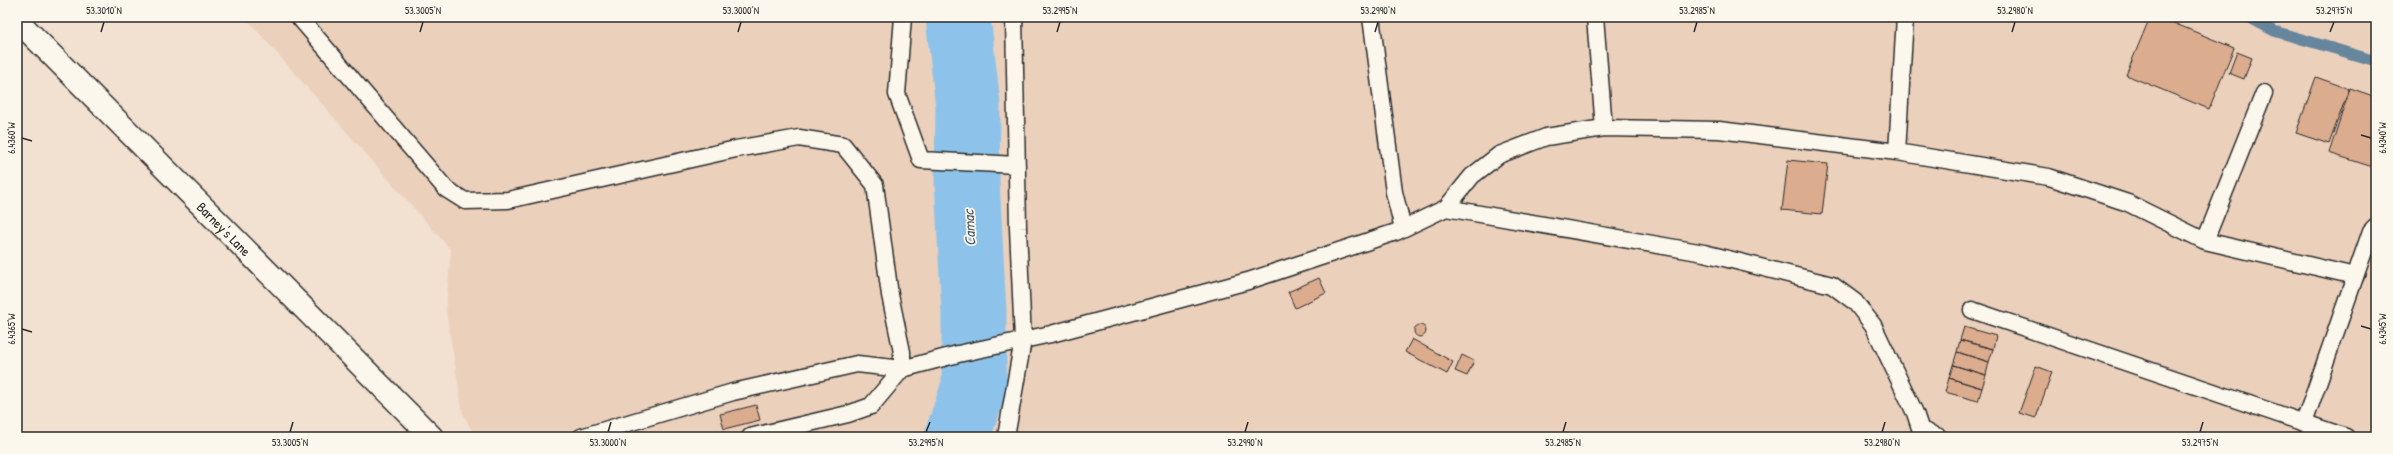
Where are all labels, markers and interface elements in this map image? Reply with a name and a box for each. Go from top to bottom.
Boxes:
text: 53.3010°N [86,4,122,17]
text: 53.3005°N [405,4,441,17]
text: 53.3000°N [723,4,759,17]
text: 53.2995°N [1043,4,1077,17]
text: 53.2990°N [1361,4,1396,17]
text: 53.2985°N [1679,4,1715,17]
text: 53.2980°N [1997,4,2033,17]
text: 53.2975°N [2316,4,2352,17]
text: 6.4360°W [5,122,18,154]
text: 6.4340°W [2376,122,2389,154]
street label: Barney's Lane [193,197,256,260]
water label: Camac [957,207,980,247]
text: 6.4365°W [5,313,18,345]
text: 6.4345°W [2376,313,2389,344]
text: 53.3005°N [272,436,308,449]
text: 53.3000°N [590,436,626,449]
text: 53.2995°N [909,436,943,449]
text: 53.2990°N [1228,436,1263,449]
text: 53.2985°N [1545,436,1581,449]
text: 53.2980°N [1864,436,1900,449]
text: 53.2975°N [2182,436,2218,449]

